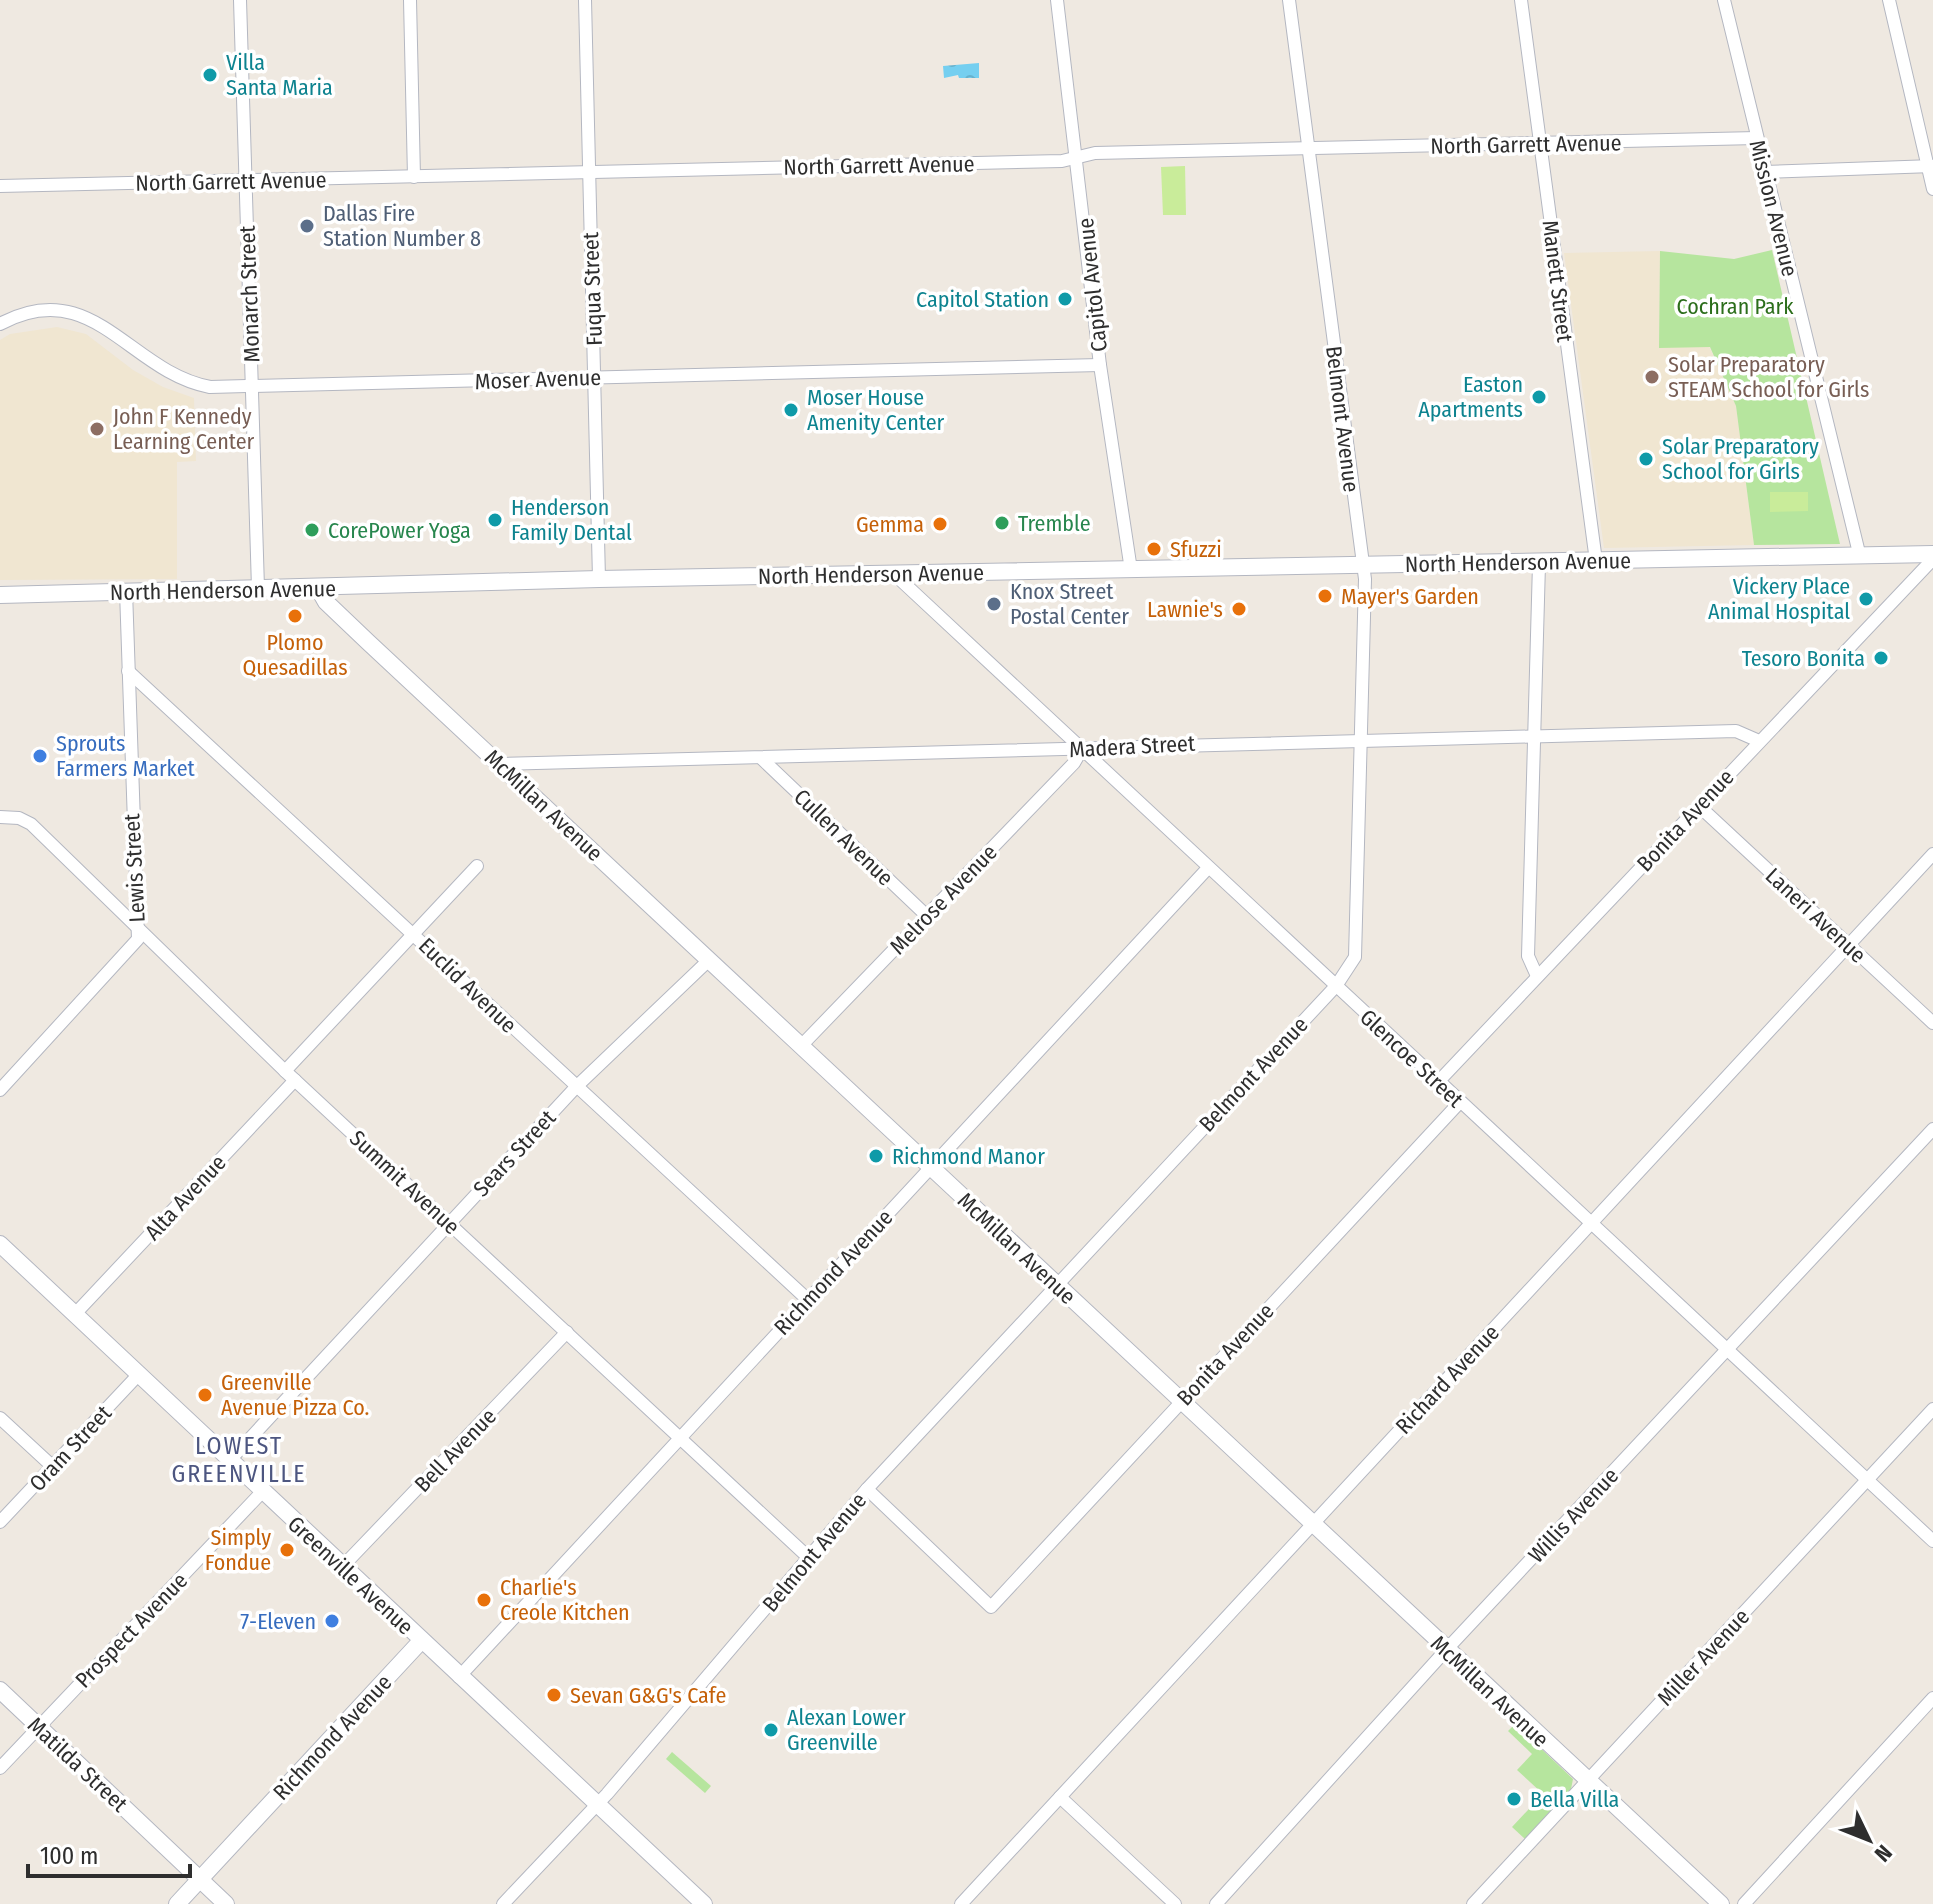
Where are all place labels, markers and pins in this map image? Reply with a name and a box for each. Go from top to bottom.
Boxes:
place label: Villa Santa Maria [226,49,333,101]
marker: Villa Santa Maria [201,66,219,84]
place label: Dallas Fire Station Number 8 [323,200,481,252]
marker: Dallas Fire Station Number 8 [298,217,316,235]
place label: Capitol Station [916,286,1049,313]
marker: Capitol Station [1056,290,1074,308]
place label: Solar Preparatory STEAM School for Girls [1668,351,1869,403]
marker: Solar Preparatory STEAM School for Girls [1643,368,1661,386]
place label: Easton Apartments [1418,371,1523,423]
place label: Moser House Amenity Center [807,384,945,436]
marker: Easton Apartments [1530,388,1548,406]
marker: Moser House Amenity Center [782,401,800,419]
place label: John F Kennedy Learning Center [113,403,255,455]
marker: John F Kennedy Learning Center [88,420,106,438]
place label: Solar Preparatory School for Girls [1662,433,1819,485]
marker: Solar Preparatory School for Girls [1637,450,1655,468]
place label: Henderson Family Dental [511,494,632,546]
place label: Tremble [1018,510,1091,537]
marker: Henderson Family Dental [486,511,504,529]
place label: Gemma [856,511,924,538]
marker: Tremble [993,514,1011,532]
marker: Gemma [931,515,949,533]
place label: CorePower Yoga [328,517,471,544]
marker: CorePower Yoga [303,521,321,539]
place label: Sfuzzi [1170,536,1222,563]
marker: Sfuzzi [1145,540,1163,558]
place label: Vickery Place Animal Hospital [1708,573,1850,625]
place label: Knox Street Postal Center [1010,578,1129,630]
place label: Mayer's Garden [1341,583,1479,610]
marker: Mayer's Garden [1316,587,1334,605]
marker: Vickery Place Animal Hospital [1857,590,1875,608]
marker: Knox Street Postal Center [985,595,1003,613]
place label: Lawnie's [1147,596,1223,623]
marker: Lawnie's [1230,600,1248,618]
marker: Plomo Quesadillas [286,607,304,625]
place label: Plomo Quesadillas [242,629,348,681]
place label: Tesoro Bonita [1742,645,1865,672]
marker: Tesoro Bonita [1872,649,1890,667]
place label: Sprouts Farmers Market [56,730,196,782]
marker: Sprouts Farmers Market [31,747,49,765]
place label: Richmond Manor [892,1143,1045,1170]
marker: Richmond Manor [867,1147,885,1165]
place label: Greenville Avenue Pizza Co. [221,1369,369,1421]
marker: Greenville Avenue Pizza Co. [196,1386,214,1404]
place label: Simply Fondue [205,1524,271,1576]
marker: Simply Fondue [278,1541,296,1559]
place label: Charlie's Creole Kitchen [500,1574,630,1626]
marker: Charlie's Creole Kitchen [475,1591,493,1609]
place label: 7-Eleven [240,1608,316,1635]
marker: 7-Eleven [323,1612,341,1630]
place label: Sevan G&G's Cafe [570,1682,726,1709]
marker: Sevan G&G's Cafe [545,1686,563,1704]
place label: Alexan Lower Greenville [787,1704,906,1756]
marker: Alexan Lower Greenville [762,1721,780,1739]
place label: Bella Villa [1530,1786,1619,1813]
marker: Bella Villa [1505,1790,1523,1808]

